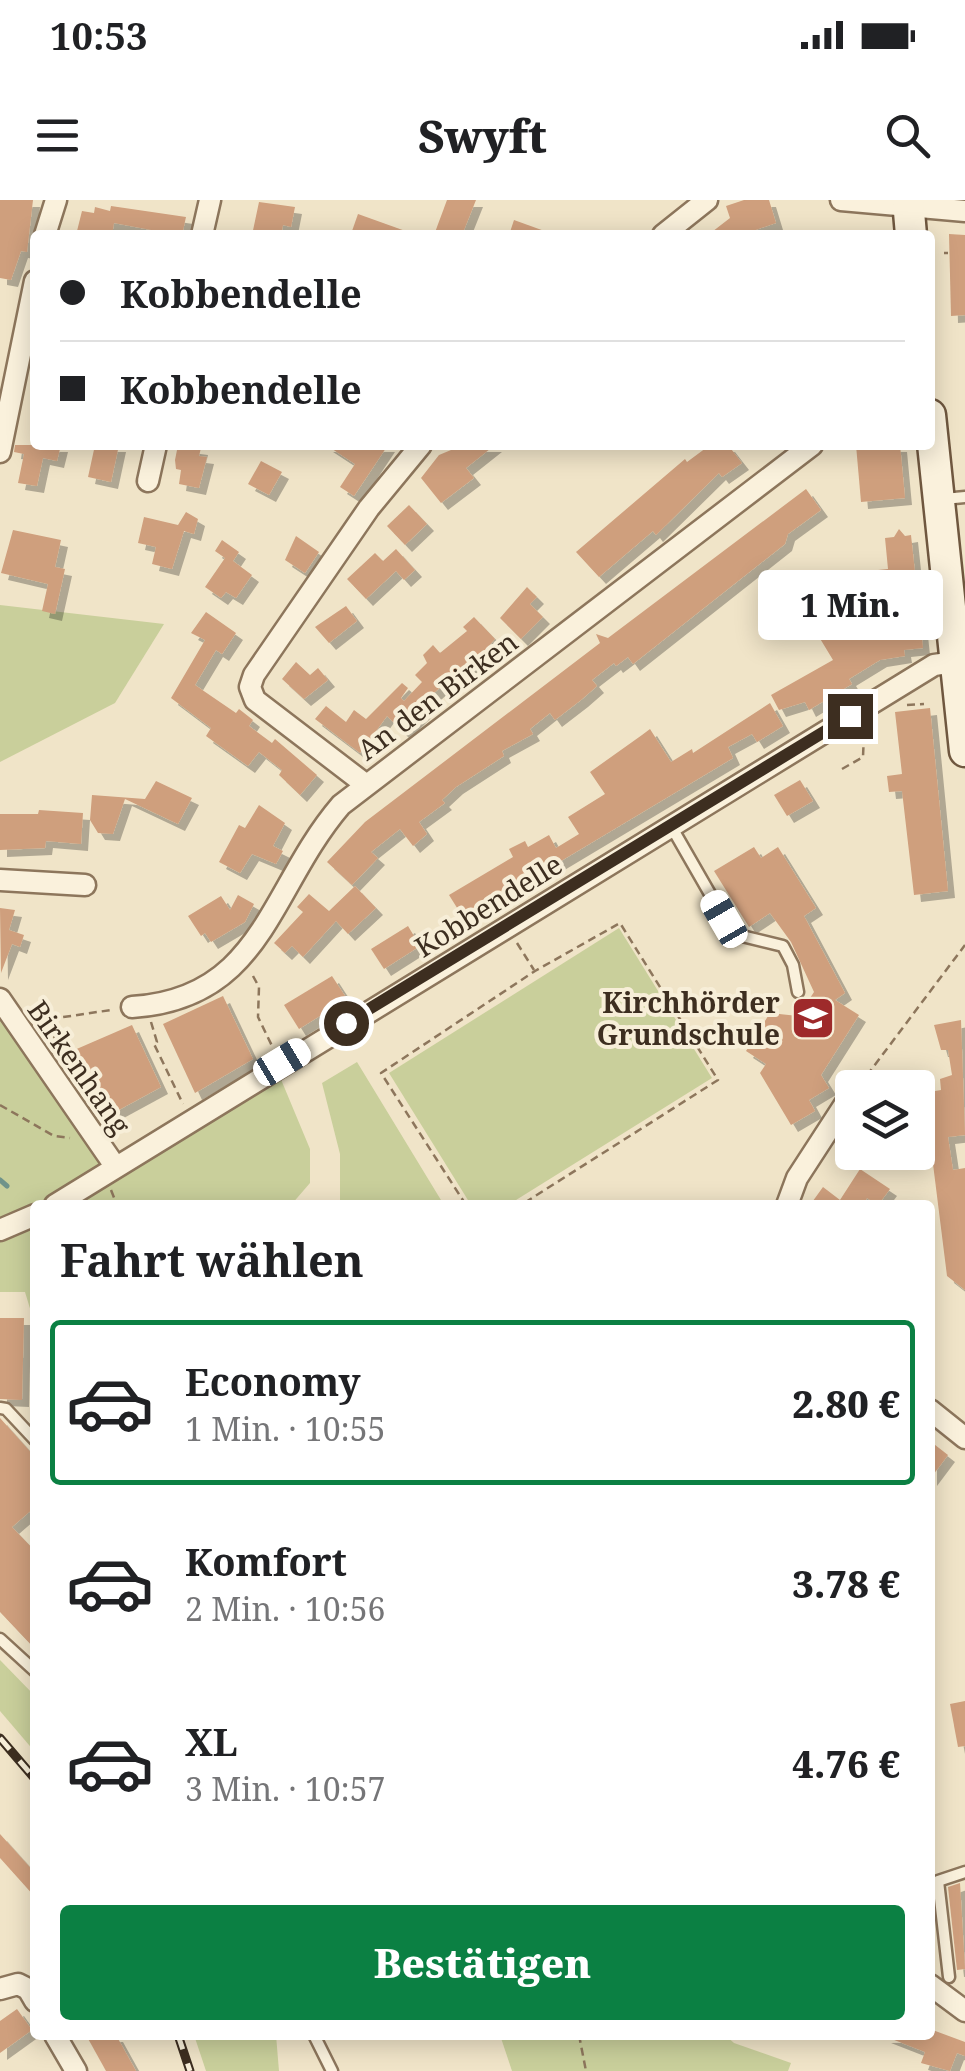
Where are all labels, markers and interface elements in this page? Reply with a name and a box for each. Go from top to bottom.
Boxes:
text: 10:53 [50,9,147,61]
text: Swyft [418,105,547,166]
icon: menu [30,108,85,163]
icon: search [880,108,935,163]
text: Kobbendelle [120,267,362,319]
text: Kobbendelle [120,363,362,415]
callout: 1 Min. [758,571,942,641]
text: 1 Min. [800,583,901,626]
street label: An den Birken [349,622,525,768]
route end [828,694,873,739]
street label: Kobbendelle [407,845,569,965]
car [696,886,752,952]
place label: Kirchhörder Grundschule [597,983,780,1053]
street label: Birkenhang [20,992,140,1142]
school or university icon: Kirchhörder Grundschule [790,995,836,1041]
route start [324,1001,369,1046]
car [249,1034,315,1090]
map controls [835,1070,935,1170]
button: layers [835,1070,935,1170]
text: Fahrt wählen [60,1229,364,1290]
text: Economy [185,1355,361,1407]
icon: car [65,1358,155,1448]
text: 2.80 € [792,1377,900,1429]
text: 1 Min. · 10:55 [185,1407,385,1450]
text: Komfort [185,1535,347,1587]
icon: car [65,1538,155,1628]
text: 3.78 € [792,1557,900,1609]
text: 2 Min. · 10:56 [185,1587,385,1630]
text: XL [185,1715,238,1767]
icon: car [65,1718,155,1808]
text: 4.76 € [792,1737,900,1789]
text: 3 Min. · 10:57 [185,1767,385,1810]
button: Bestätigen [60,1905,905,2020]

